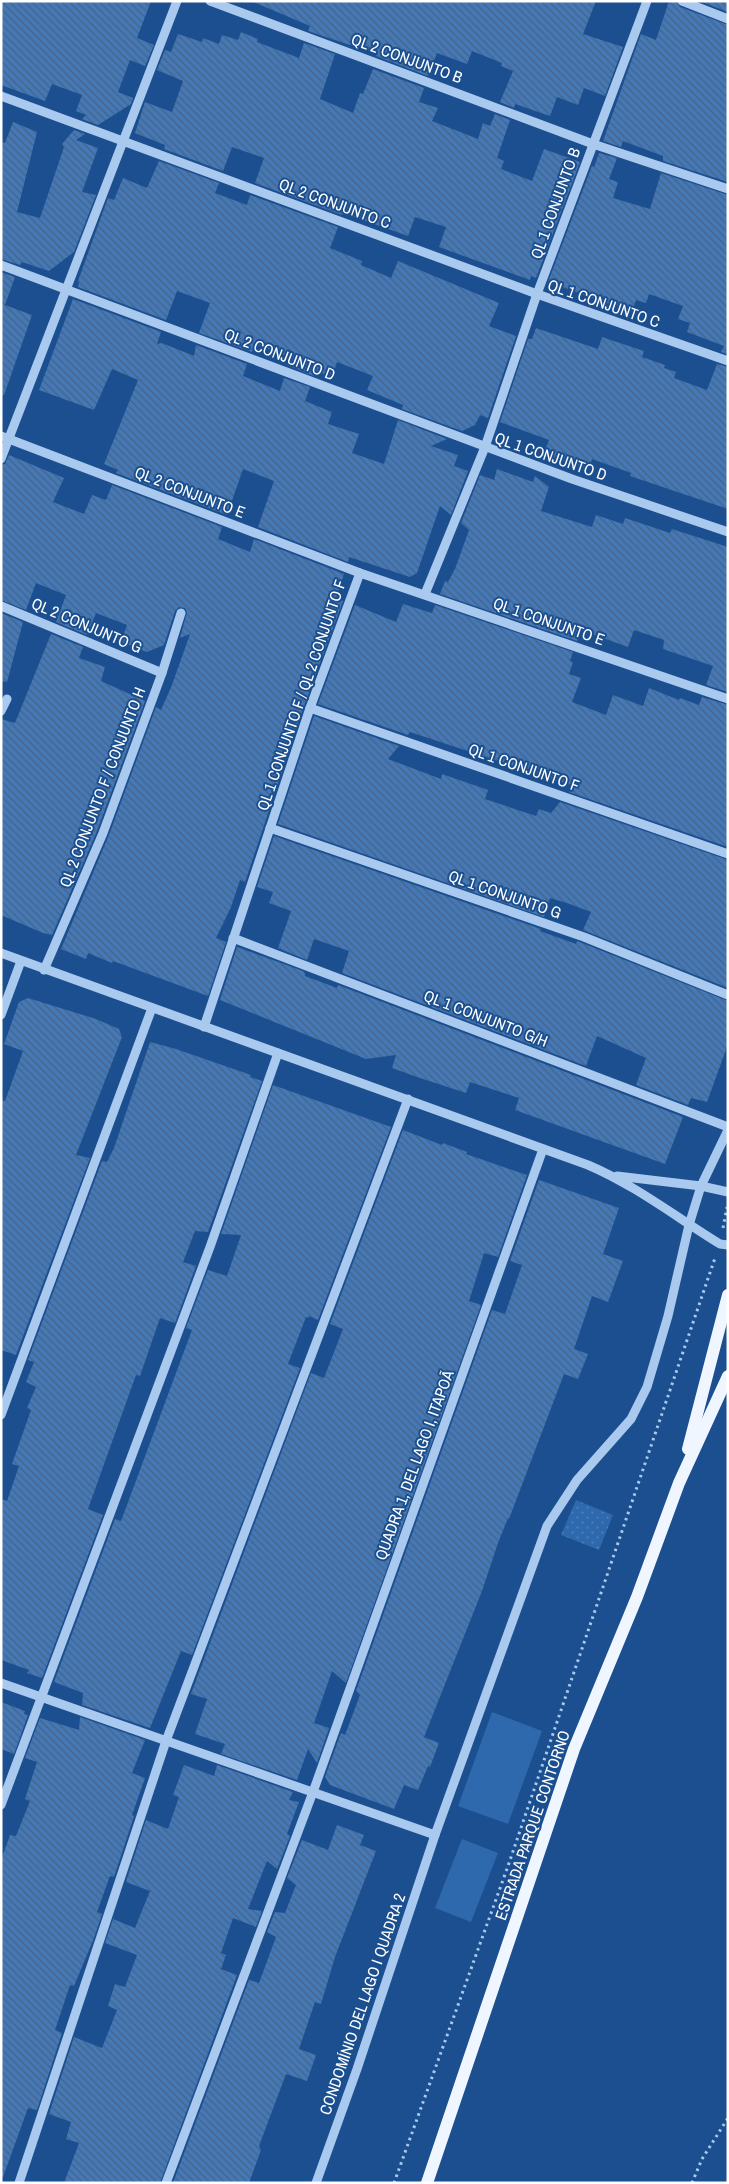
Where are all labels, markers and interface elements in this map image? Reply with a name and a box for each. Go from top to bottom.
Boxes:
street label: QL 2 CONJUNTO B [348,28,466,88]
street label: QL 1 CONJUNTO B [525,144,585,262]
street label: QL 2 CONJUNTO C [276,173,394,233]
street label: QL 1 CONJUNTO C [545,273,663,333]
street label: QL 2 CONJUNTO D [221,323,339,385]
street label: QL 1 CONJUNTO D [492,426,610,486]
street label: QL 2 CONJUNTO E [132,461,248,523]
street label: QL 1 CONJUNTO F / QL 2 CONJUNTO F [251,577,351,813]
street label: QL 2 CONJUNTO G [28,592,146,658]
street label: QL 1 CONJUNTO E [490,592,608,650]
street label: QL 2 CONJUNTO F / CONJUNTO H [54,684,150,890]
street label: QL 1 CONJUNTO F [466,738,582,796]
street label: QL 1 CONJUNTO G [446,864,564,924]
street label: QL 1 CONJUNTO G/H [421,984,551,1052]
street label: QUADRA 1, DEL LAGO I, ITAPOÃ [369,1367,459,1563]
street label: ESTRADA PARQUE CONTORNO [489,1727,575,1923]
street label: CONDOMÍNIO DEL LAGO I QUADRA 2 [314,1890,410,2118]

